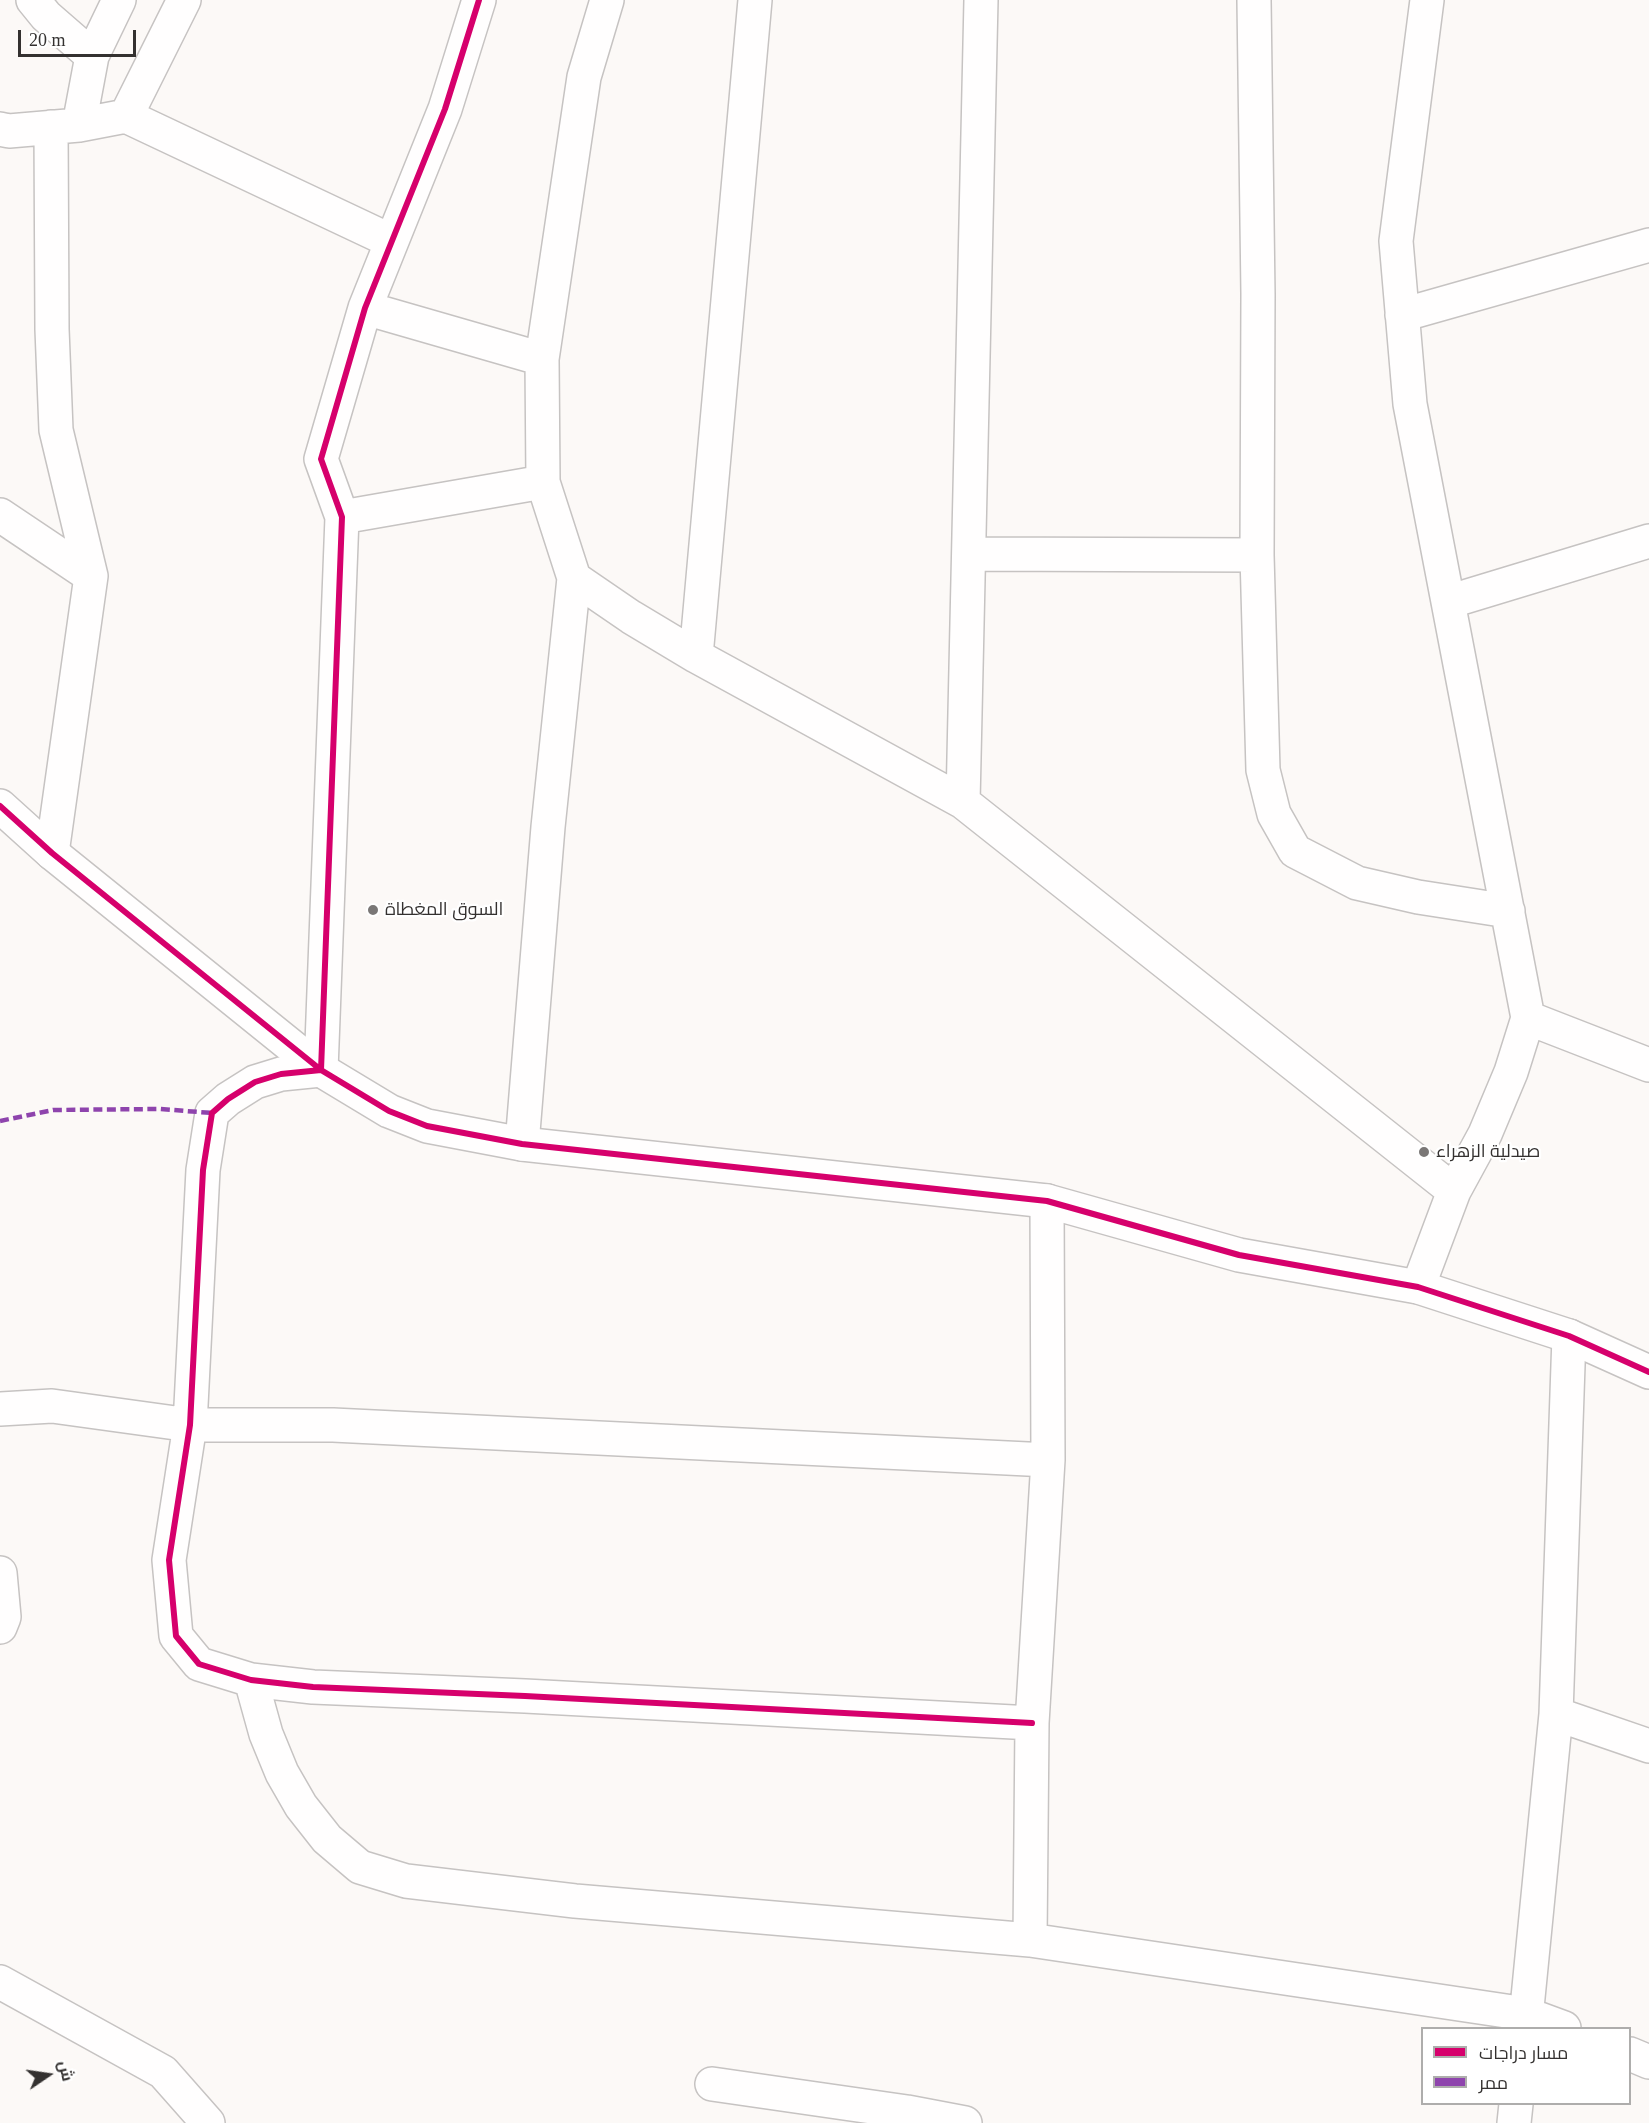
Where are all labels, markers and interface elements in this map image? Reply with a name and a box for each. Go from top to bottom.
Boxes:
scale bar [21,18,140,56]
text: 20 m [29,30,66,50]
place label: السوق المغطاة [385,899,503,921]
marker: السوق المغطاة [366,903,380,917]
place label: صيدلية الزهراء [1436,1141,1540,1163]
marker: صيدلية الزهراء [1417,1145,1431,1159]
legend [1421,2027,1631,2105]
text: مسار دراجات [1479,2043,1568,2063]
north arrow [18,2045,78,2105]
text: ش [55,2059,77,2083]
text: ممر [1479,2073,1508,2093]

